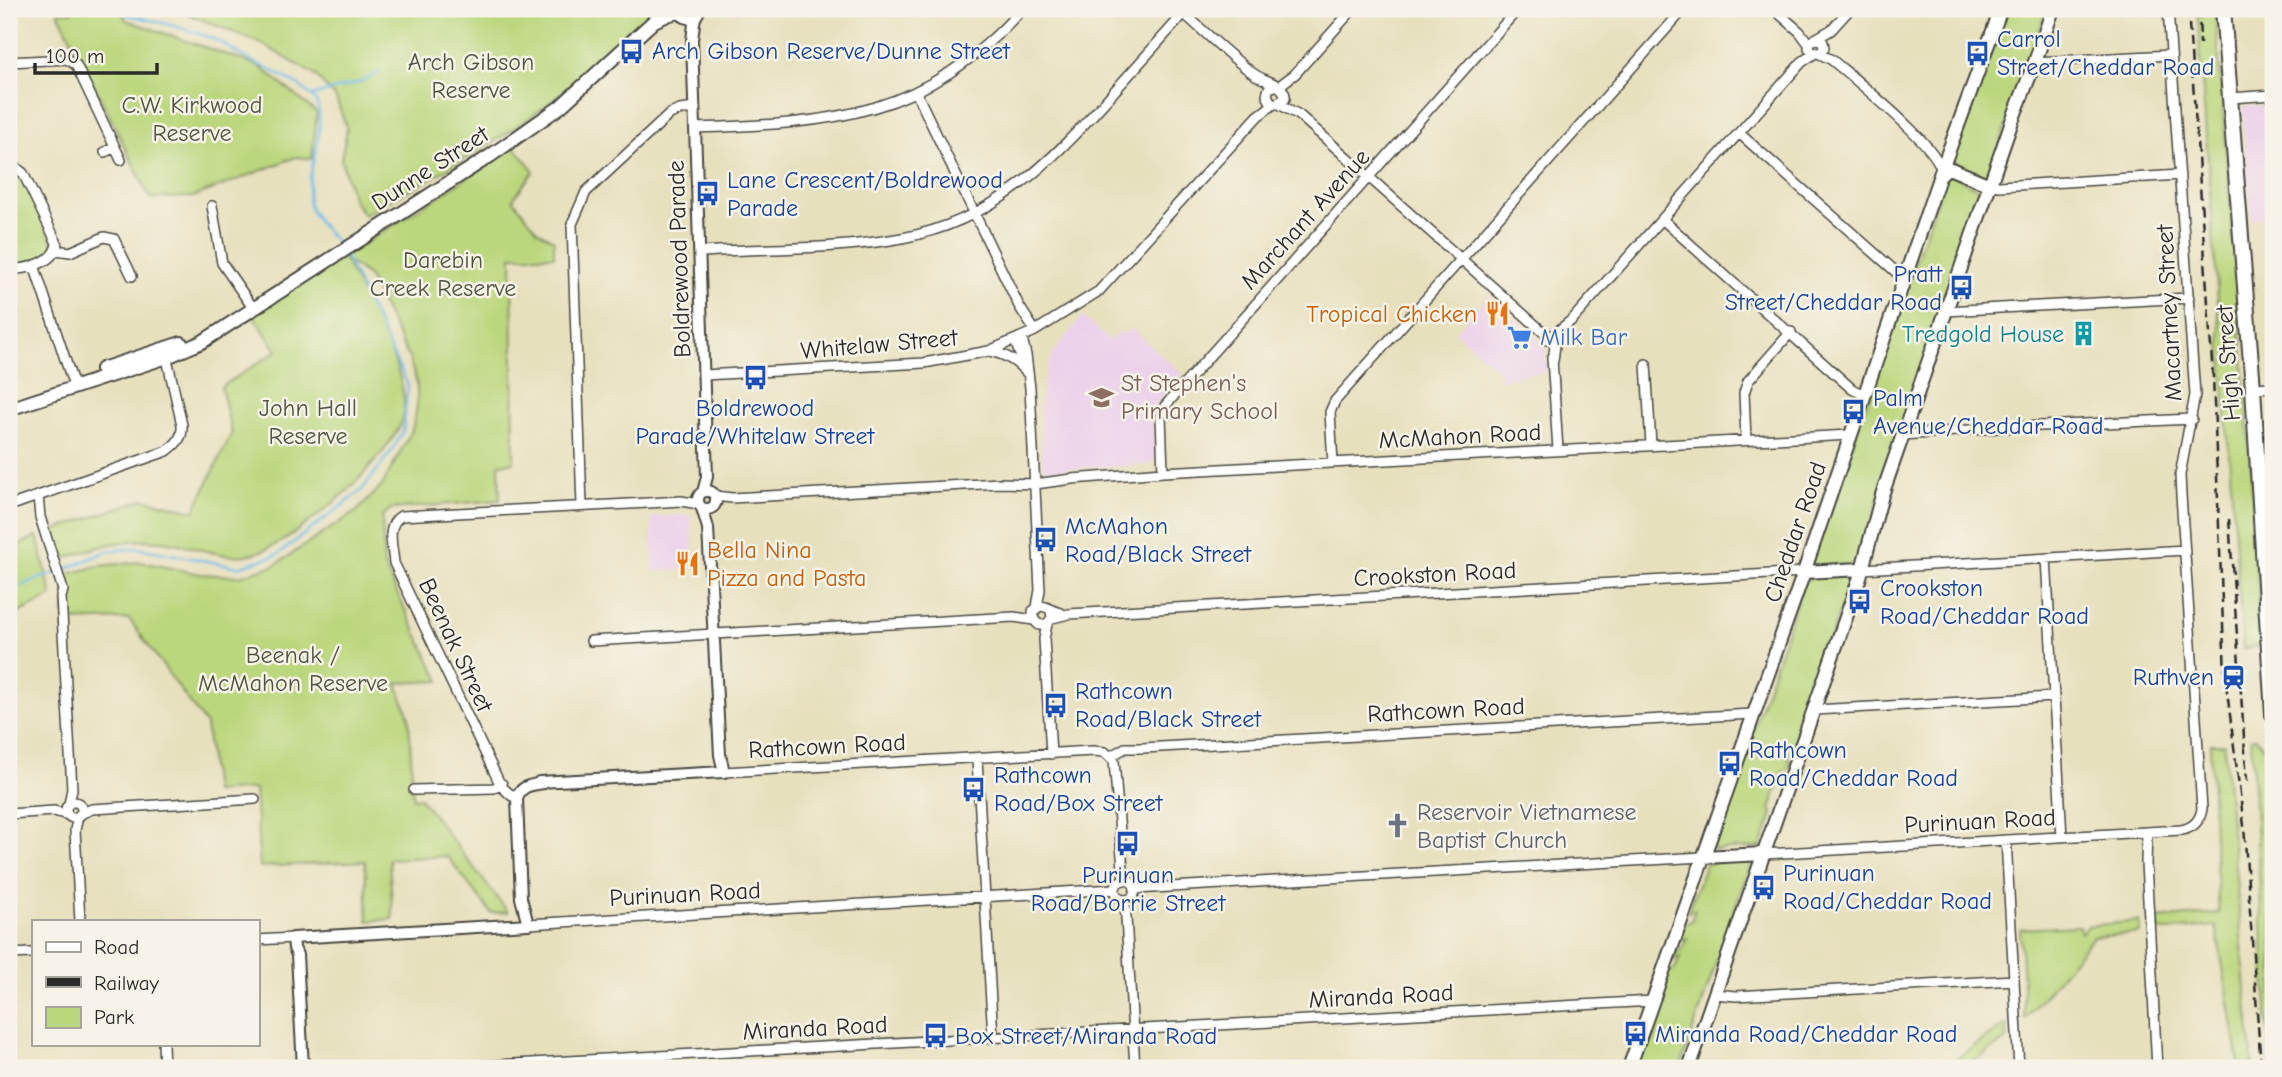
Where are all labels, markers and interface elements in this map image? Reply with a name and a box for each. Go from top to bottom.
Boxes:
place label: Carrol Street/Cheddar Road [1997,25,2214,81]
scale bar [35,32,158,76]
bus stop icon: Arch Gibson Reserve/Dunne Street [618,37,646,65]
place label: Arch Gibson Reserve/Dunne Street [652,37,1011,65]
bus stop icon: Carrol Street/Cheddar Road [1963,39,1991,67]
text: 100 m [46,44,104,68]
park label: Arch Gibson Reserve [408,48,534,104]
park label: C.W. Kirkwood Reserve [122,91,263,147]
street label: Dunne Street [366,119,495,216]
street label: Marchant Avenue [1235,143,1375,295]
street label: Boldrewood Parade [662,160,696,358]
place label: Lane Crescent/Boldrewood Parade [727,166,1003,222]
bus stop icon: Lane Crescent/Boldrewood Parade [693,180,721,208]
street label: Macartney Street [2150,223,2188,402]
park label: Darebin Creek Reserve [370,246,516,302]
place label: Pratt Street/Cheddar Road [1725,260,1943,316]
bus stop icon: Pratt Street/Cheddar Road [1948,274,1976,302]
place label: Tropical Chicken [1306,300,1477,328]
restaurant icon: Tropical Chicken [1483,300,1511,328]
street label: High Street [2210,303,2246,422]
place label: Tredgold House [1902,320,2064,348]
building icon: Tredgold House [2070,320,2098,348]
street label: Whitelaw Street [799,323,960,365]
supermarket icon: Milk Bar [1506,323,1534,351]
place label: Milk Bar [1540,323,1628,351]
bus stop icon: Boldrewood Parade/Whitelaw Street [741,363,769,391]
place label: St Stephen's Primary School [1121,369,1278,425]
school or university icon: St Stephen's Primary School [1087,383,1115,411]
place label: Palm Avenue/Cheddar Road [1873,384,2103,440]
park label: John Hall Reserve [259,394,357,450]
place label: Boldrewood Parade/Whitelaw Street [636,394,876,450]
bus stop icon: Palm Avenue/Cheddar Road [1839,398,1867,426]
street label: McMahon Road [1378,418,1542,454]
street label: Cheddar Road [1758,458,1832,606]
place label: McMahon Road/Black Street [1065,512,1252,568]
bus stop icon: McMahon Road/Black Street [1031,526,1059,554]
place label: Bella Nina Pizza and Pasta [707,536,866,592]
restaurant icon: Bella Nina Pizza and Pasta [673,550,701,578]
street label: Crookston Road [1353,556,1517,592]
street label: Beenak Street [413,574,500,717]
place label: Crookston Road/Cheddar Road [1880,574,2089,630]
bus stop icon: Crookston Road/Cheddar Road [1846,588,1874,616]
park label: Beenak / McMahon Reserve [198,641,388,697]
place label: Ruthven [2133,663,2214,691]
station icon: Ruthven [2220,663,2248,691]
place label: Rathcown Road/Black Street [1075,677,1262,733]
bus stop icon: Rathcown Road/Black Street [1041,691,1069,719]
street label: Rathcown Road [1367,692,1525,728]
street label: Rathcown Road [748,728,906,764]
place label: Rathcown Road/Cheddar Road [1749,736,1958,792]
bus stop icon: Rathcown Road/Cheddar Road [1715,750,1743,778]
place label: Rathcown Road/Box Street [994,761,1164,817]
bus stop icon: Rathcown Road/Box Street [960,775,988,803]
place label: Reservoir Vietnamese Baptist Church [1417,798,1636,854]
street label: Purinuan Road [1904,803,2056,839]
church icon: Reservoir Vietnamese Baptist Church [1383,812,1411,840]
bus stop icon: Purinuan Road/Borrie Street [1114,830,1142,858]
place label: Purinuan Road/Cheddar Road [1783,859,1992,915]
place label: Purinuan Road/Borrie Street [1031,861,1226,917]
bus stop icon: Purinuan Road/Cheddar Road [1749,873,1777,901]
street label: Purinuan Road [609,876,761,912]
legend [32,920,259,1046]
text: Road [94,935,139,959]
text: Railway [94,971,159,995]
street label: Miranda Road [1308,978,1454,1014]
text: Park [94,1005,134,1029]
street label: Miranda Road [742,1010,888,1046]
bus stop icon: Miranda Road/Cheddar Road [1621,1020,1649,1048]
place label: Miranda Road/Cheddar Road [1655,1020,1958,1048]
bus stop icon: Box Street/Miranda Road [921,1022,949,1050]
place label: Box Street/Miranda Road [955,1022,1217,1050]

